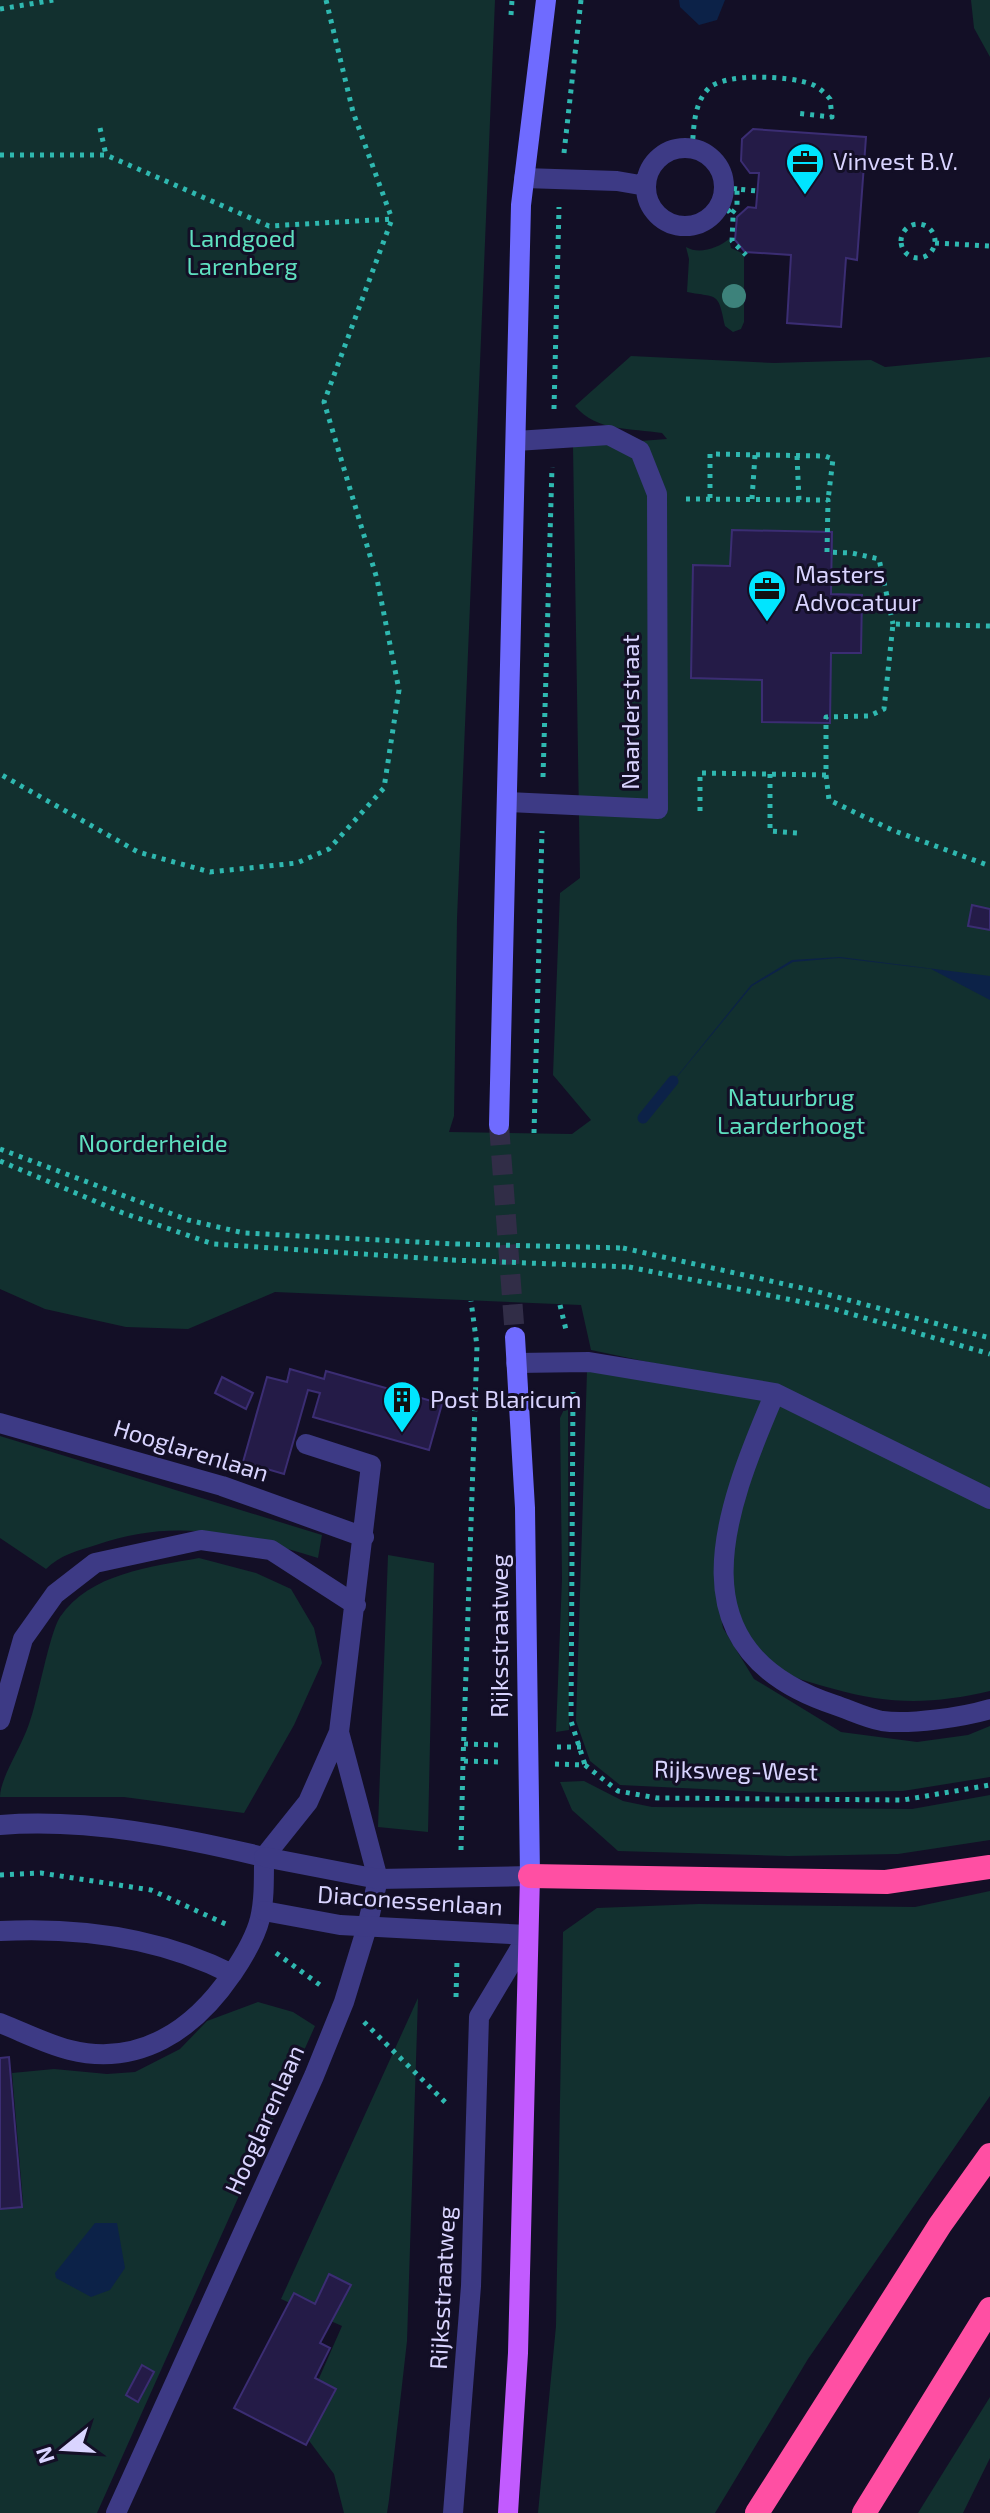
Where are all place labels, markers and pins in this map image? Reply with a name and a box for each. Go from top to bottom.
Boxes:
office icon: Vinvest B.V. [784,141,826,196]
place label: Vinvest B.V. [833,146,958,175]
place label: Masters Advocatuur [795,559,921,616]
office icon: Masters Advocatuur [746,568,788,623]
building icon: Post Blaricum [381,1379,423,1434]
place label: Post Blaricum [430,1384,582,1413]

